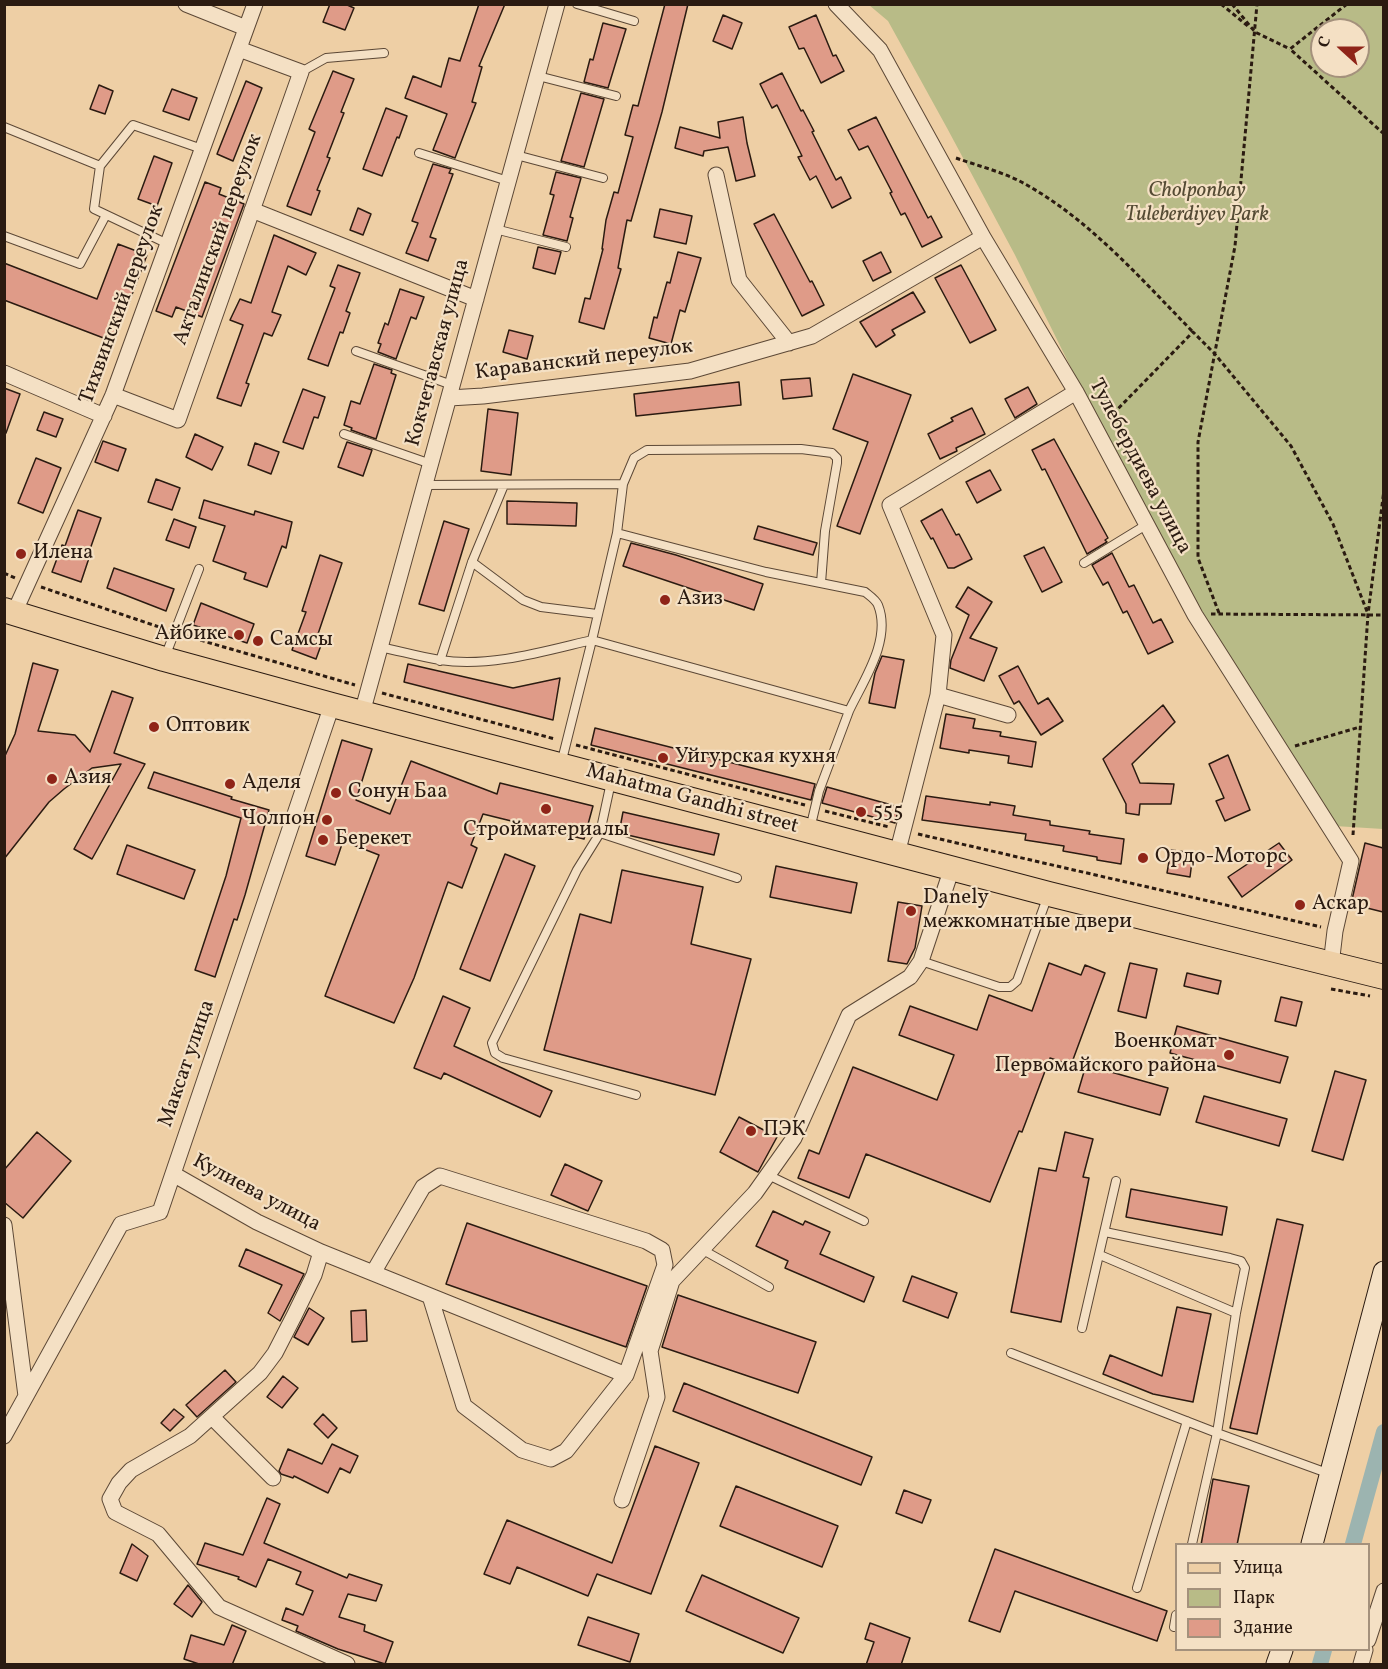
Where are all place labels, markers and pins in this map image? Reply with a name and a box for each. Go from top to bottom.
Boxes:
place label: Илена [33,541,93,567]
marker: Илена [14,547,28,561]
place label: Азиз [677,587,723,613]
marker: Азиз [658,593,672,607]
place label: Айбике [155,622,227,648]
marker: Айбике [232,628,246,642]
place label: Самсы [270,628,333,654]
marker: Самсы [251,634,265,648]
place label: Оптовик [166,714,250,740]
marker: Оптовик [147,720,161,734]
place label: Уйгурская кухня [675,745,836,771]
marker: Уйгурская кухня [656,751,670,765]
place label: Азия [64,766,112,792]
place label: Аделя [242,771,301,797]
marker: Азия [45,772,59,786]
marker: Аделя [223,777,237,791]
place label: Сонун Баа [348,780,448,806]
marker: Сонун Баа [329,786,343,800]
place label: 555 [873,799,903,825]
marker: Стройматериалы [539,802,553,816]
marker: 555 [854,805,868,819]
place label: Чолпон [242,807,315,833]
marker: Чолпон [320,813,334,827]
place label: Стройматериалы [463,818,629,844]
place label: Берекет [335,827,411,853]
marker: Берекет [316,833,330,847]
place label: Ордо-Моторс [1155,845,1287,871]
marker: Ордо-Моторс [1136,851,1150,865]
place label: Danely межкомнатные двери [923,886,1132,936]
place label: Аскар [1312,892,1369,918]
marker: Аскар [1293,898,1307,912]
marker: Danely межкомнатные двери [904,904,918,918]
place label: Военкомат Первомайского района [995,1030,1217,1080]
marker: Военкомат Первомайского района [1222,1048,1236,1062]
place label: ПЭК [763,1118,806,1144]
marker: ПЭК [744,1124,758,1138]

